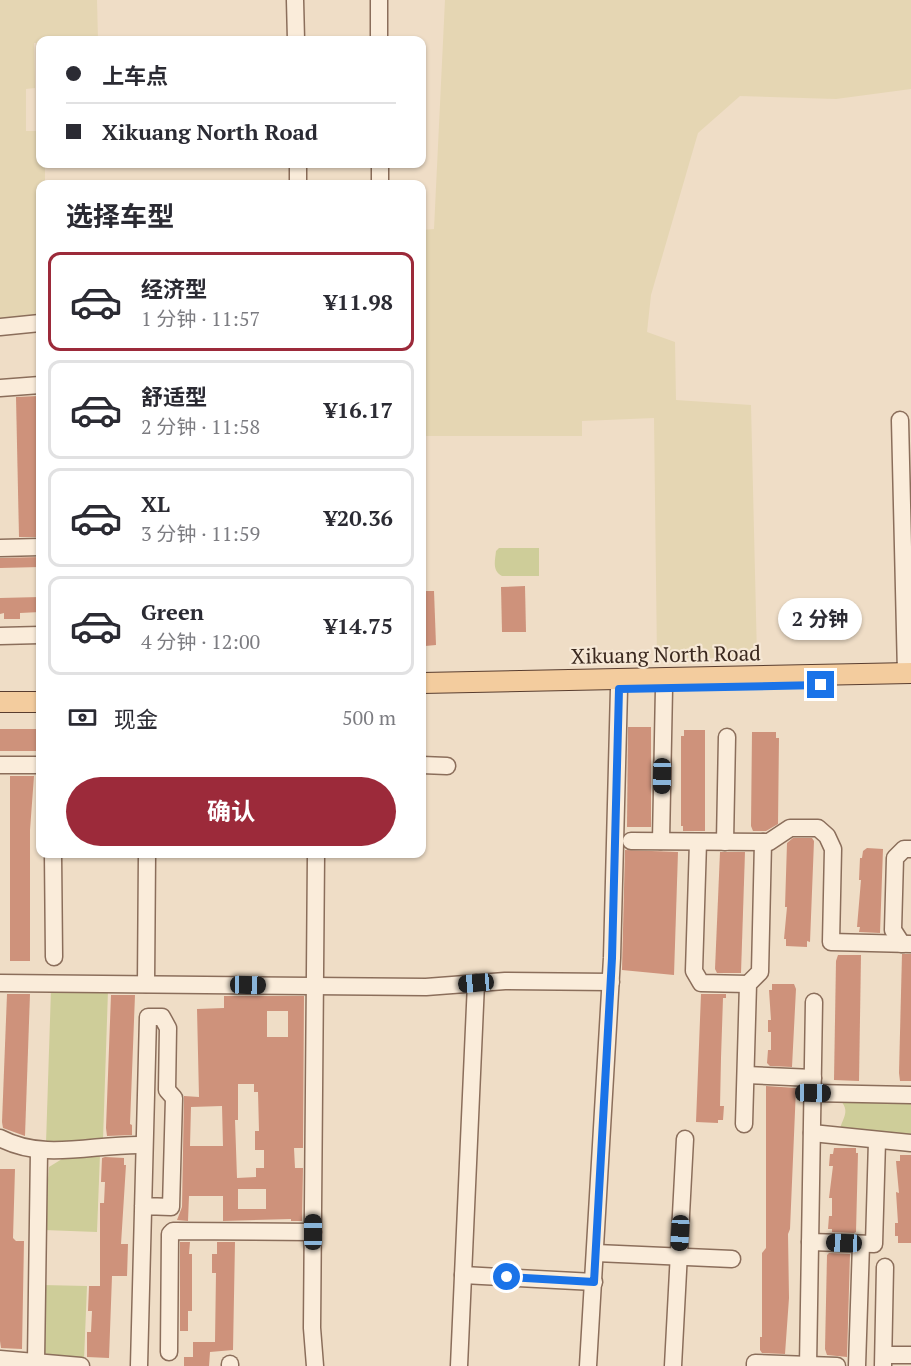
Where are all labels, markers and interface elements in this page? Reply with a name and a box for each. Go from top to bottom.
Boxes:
text: 上车点 [102,61,168,90]
text: Xikuang North Road [102,117,318,146]
text: 选择车型 [66,198,174,234]
text: 经济型 [141,274,207,303]
icon: car [69,275,123,329]
text: ¥11.98 [324,287,393,316]
text: 1 分钟 · 11:57 [141,305,260,332]
text: 舒适型 [141,382,207,411]
icon: car [69,383,123,437]
text: ¥16.17 [324,395,393,424]
text: 2 分钟 · 11:58 [141,413,260,440]
text: XL [141,489,170,518]
icon: car [69,491,123,545]
text: ¥20.36 [324,503,393,532]
text: 3 分钟 · 11:59 [141,520,260,547]
text: Green [141,597,204,626]
callout: 2 分钟 [779,598,863,640]
icon: car [69,599,123,653]
text: 2 分钟 [792,605,848,632]
text: ¥14.75 [324,611,393,640]
text: 4 分钟 · 12:00 [141,628,260,655]
street label: Xikuang North Road [571,638,761,670]
route end [807,671,834,698]
icon: cash [66,701,99,734]
text: 现金 [114,704,158,733]
text: 500 m [342,704,396,731]
car [653,758,671,794]
button: 确认 [66,777,396,846]
car [457,972,495,994]
car [230,976,266,994]
car [795,1084,831,1102]
car [304,1214,322,1250]
car [670,1215,690,1251]
car [826,1233,862,1253]
route start [493,1263,520,1290]

